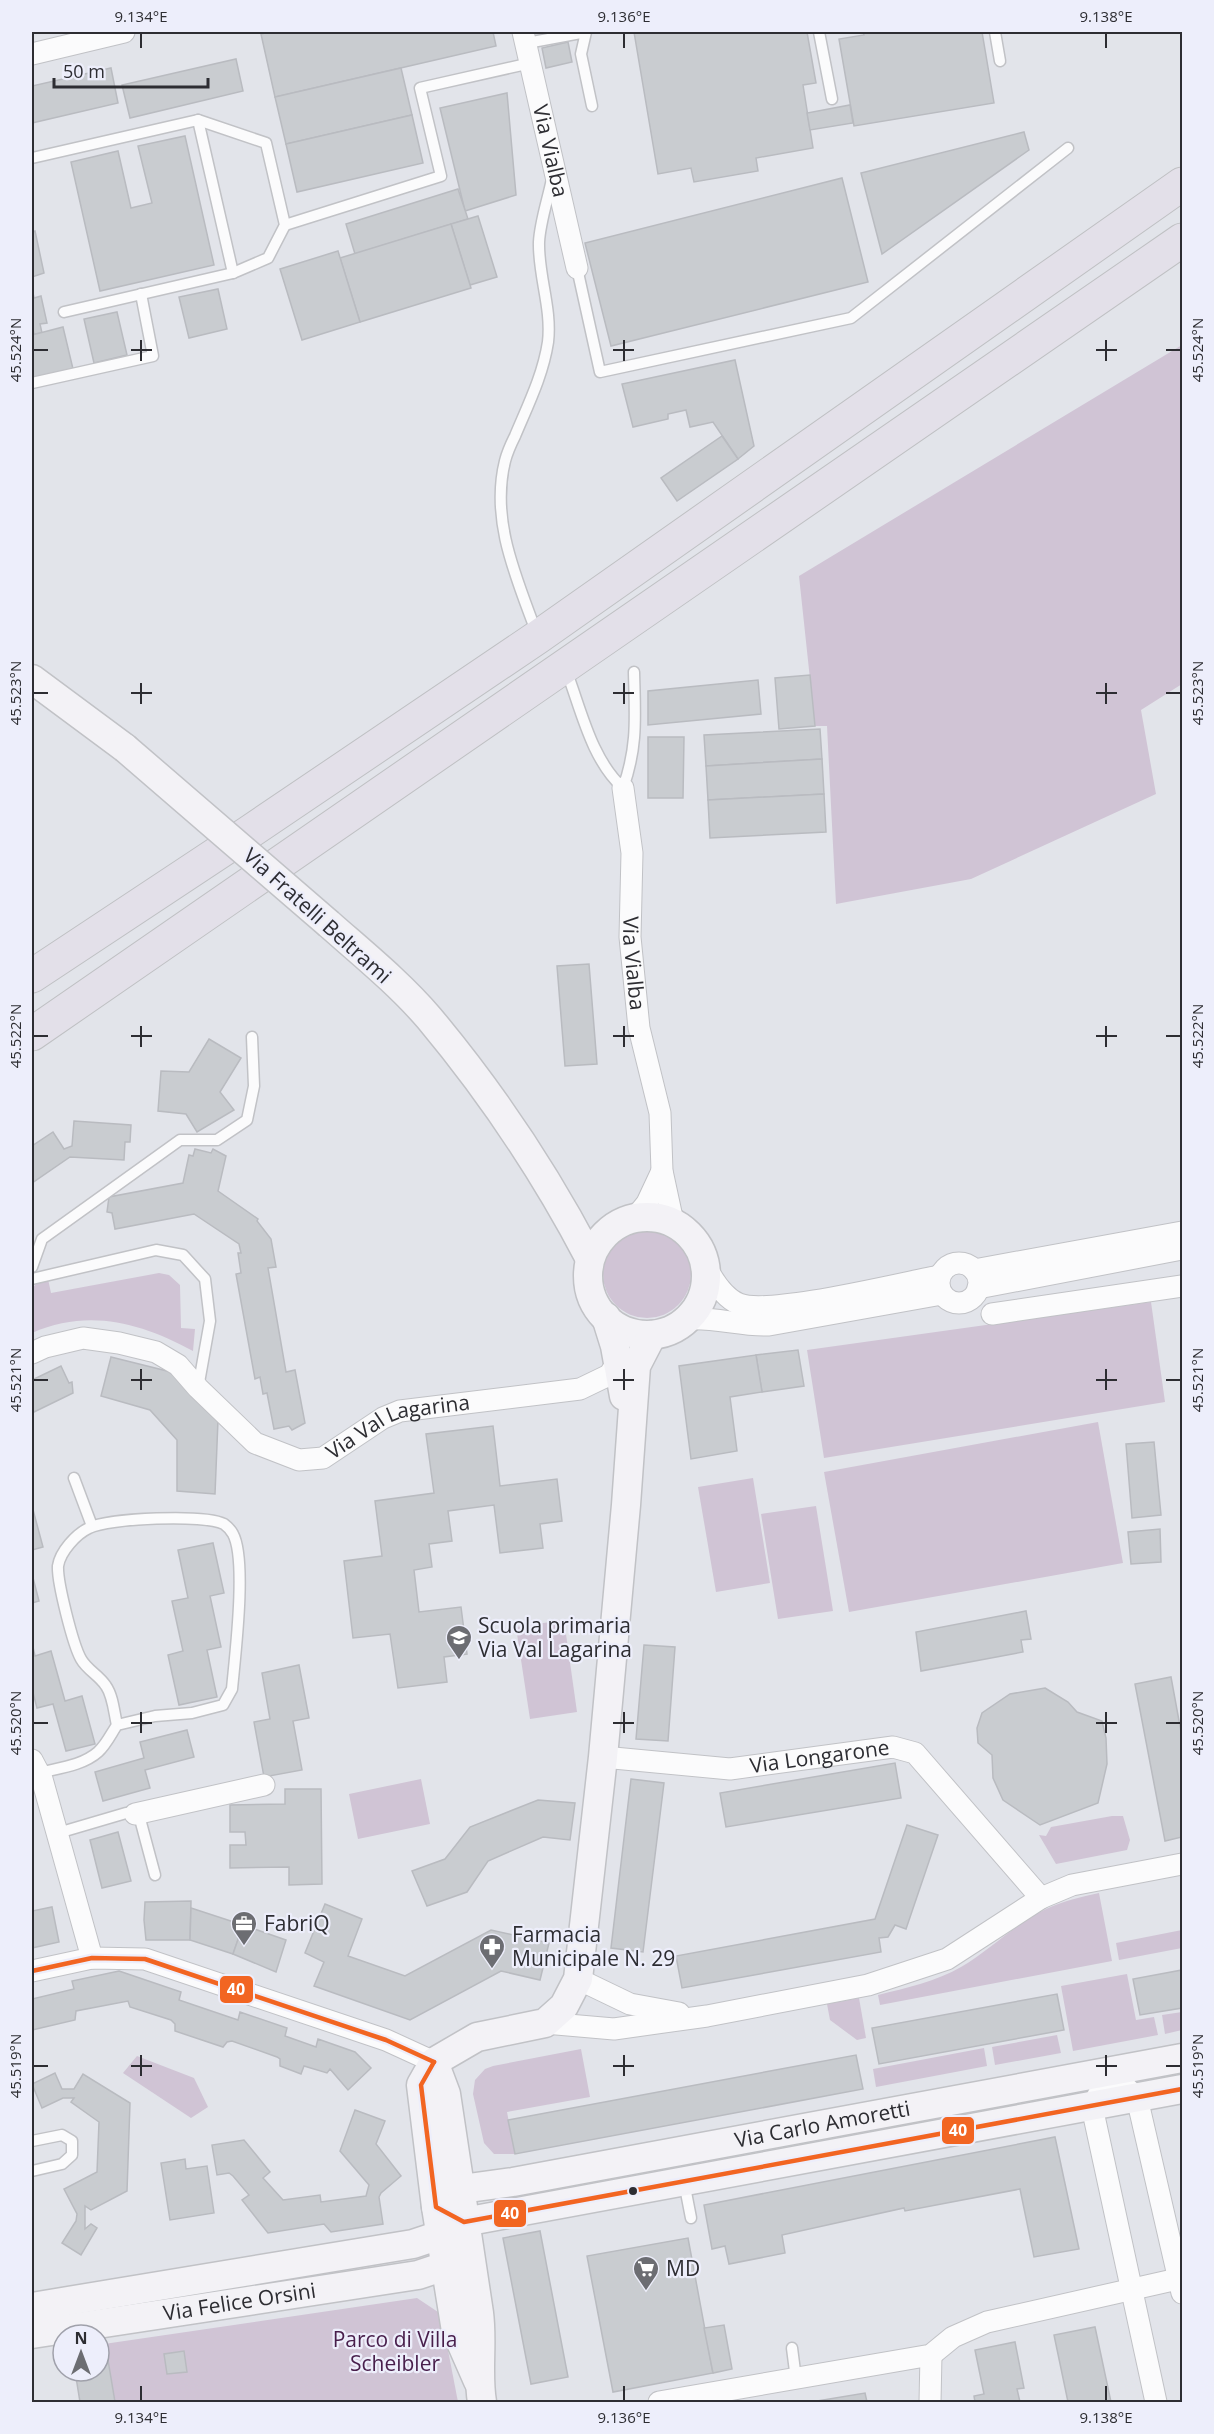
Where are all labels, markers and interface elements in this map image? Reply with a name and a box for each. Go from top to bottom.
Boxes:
text: 9.134°E [114,6,168,26]
text: 9.136°E [597,6,651,26]
text: 9.138°E [1079,6,1133,26]
scale bar [54,51,208,89]
text: 50 m [63,59,105,83]
street label: Via Vialba [527,102,575,200]
text: 45.524°N [5,318,25,382]
text: 45.524°N [1187,318,1207,382]
text: 45.523°N [5,661,25,725]
text: 45.523°N [1187,661,1207,725]
street label: Via Fratelli Beltrami [238,841,398,989]
street label: Via Vialba [617,916,652,1011]
text: 45.522°N [5,1004,25,1068]
text: 45.522°N [1187,1004,1207,1068]
text: 45.521°N [5,1348,25,1412]
text: 45.521°N [1187,1348,1207,1412]
street label: Via Val Lagarina [320,1388,471,1465]
place label: Scuola primaria Via Val Lagarina [478,1611,632,1663]
school or university icon: Scuola primaria Via Val Lagarina [444,1623,474,1661]
text: 45.520°N [5,1691,25,1755]
text: 45.520°N [1187,1691,1207,1755]
street label: Via Longarone [748,1733,891,1779]
office icon: FabriQ [229,1909,259,1947]
place label: FabriQ [264,1909,330,1937]
place label: Farmacia Municipale N. 29 [512,1920,675,1972]
pharmacy icon: Farmacia Municipale N. 29 [477,1932,507,1970]
line badge: 40 [219,1975,254,2004]
text: 40 [227,1978,245,2000]
text: 45.519°N [5,2034,25,2098]
text: 45.519°N [1187,2034,1207,2098]
street label: Via Carlo Amoretti [732,2094,912,2154]
line badge: 40 [941,2116,975,2145]
text: 40 [949,2119,967,2141]
unlabelled marker [627,2185,639,2197]
line badge: 40 [493,2199,527,2228]
text: 40 [501,2202,519,2224]
supermarket icon: MD [631,2254,661,2292]
place label: MD [666,2254,700,2282]
street label: Via Felice Orsini [161,2276,318,2327]
north arrow [51,2323,111,2383]
park label: Parco di Villa Scheibler [333,2325,457,2377]
text: N [74,2327,88,2349]
text: 9.134°E [114,2407,168,2427]
text: 9.136°E [597,2407,651,2427]
text: 9.138°E [1079,2407,1133,2427]

